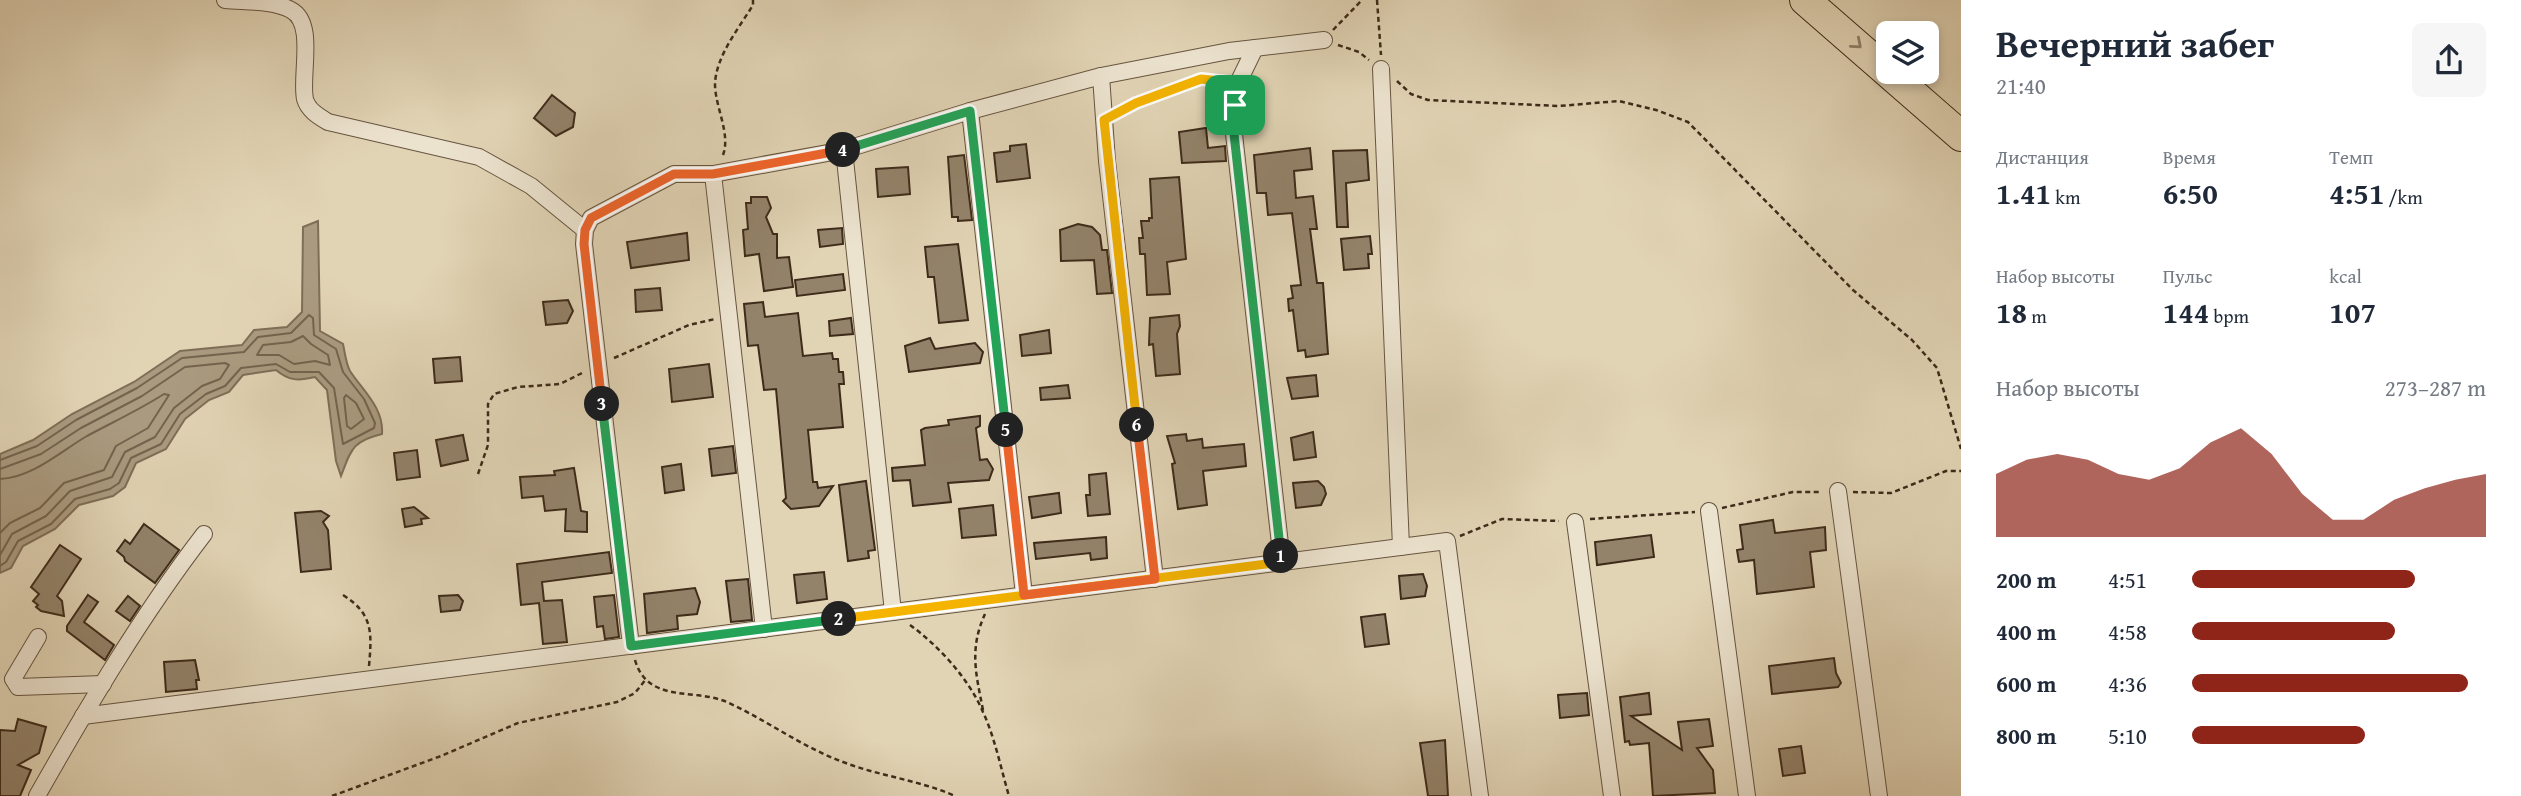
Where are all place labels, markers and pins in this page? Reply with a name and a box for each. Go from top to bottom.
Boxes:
pin [1205,75,1265,135]
pin: 4 [826,132,860,168]
pin: 3 [584,386,620,422]
pin: 6 [1120,408,1154,442]
pin: 5 [988,412,1024,448]
pin: 1 [1264,538,1298,574]
pin: 2 [822,602,856,636]

